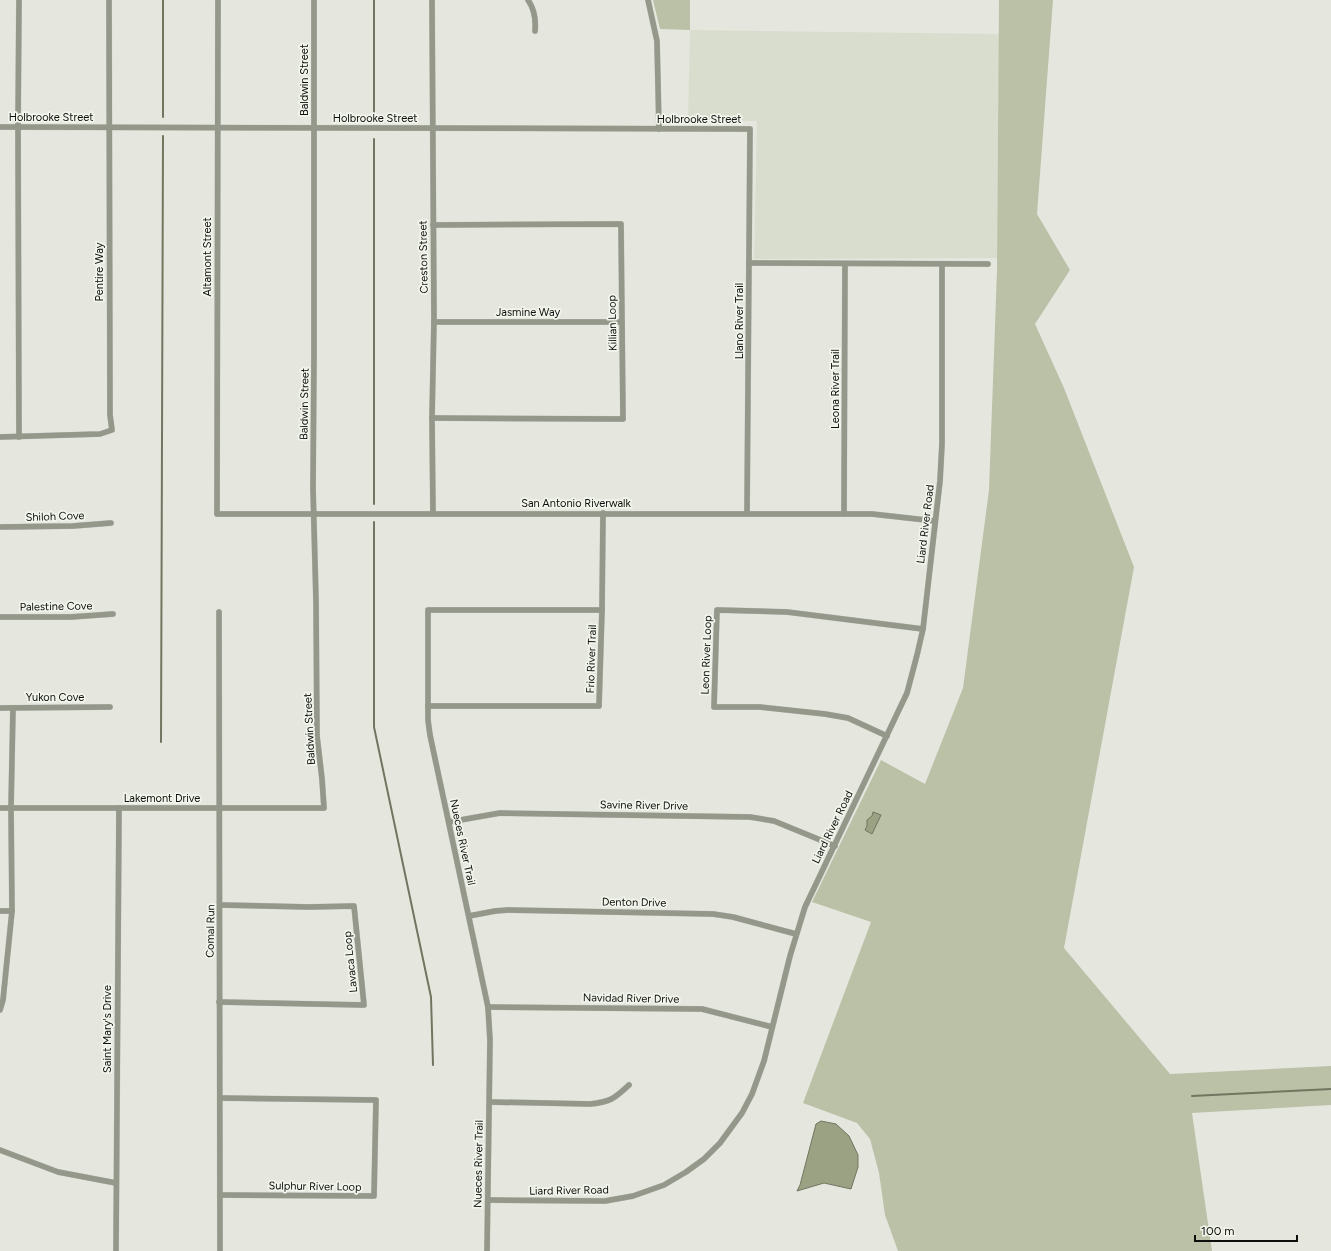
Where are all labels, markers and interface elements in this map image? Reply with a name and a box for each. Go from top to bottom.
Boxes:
street label: Baldwin Street [298,44,311,116]
street label: Holbrooke Street [9,111,93,124]
street label: Holbrooke Street [333,112,417,125]
street label: Holbrooke Street [657,113,741,126]
street label: Altamont Street [201,217,214,297]
street label: Creston Street [416,220,431,294]
street label: Pentire Way [93,242,106,301]
street label: Llano River Trail [733,283,746,359]
street label: Killian Loop [606,294,619,351]
street label: Jasmine Way [496,306,561,319]
street label: Leona River Trail [829,349,842,429]
street label: Baldwin Street [297,368,312,440]
street label: Liard River Road [914,484,937,564]
street label: San Antonio Riverwalk [521,497,632,510]
street label: Shiloh Cove [25,509,85,524]
street label: Palestine Cove [20,599,92,614]
street label: Leon River Loop [699,615,714,695]
street label: Frio River Trail [584,625,599,694]
street label: Yukon Cove [26,691,84,704]
street label: Baldwin Street [301,693,318,765]
street label: Liard River Road [809,789,856,866]
street label: Lakemont Drive [124,792,200,805]
street label: Nueces River Trail [447,798,478,886]
street label: Savine River Drive [600,798,688,813]
street label: Denton Drive [602,895,666,910]
street label: Comal Run [204,904,217,958]
street label: Lavaca Loop [341,930,360,993]
street label: Saint Mary's Drive [101,985,114,1073]
street label: Navidad River Drive [583,991,679,1006]
street label: Nueces River Trail [471,1120,486,1208]
street label: Sulphur River Loop [268,1179,362,1194]
street label: Liard River Road [529,1183,609,1198]
scale bar [1195,1217,1297,1243]
text: 100 m [1201,1224,1235,1238]

